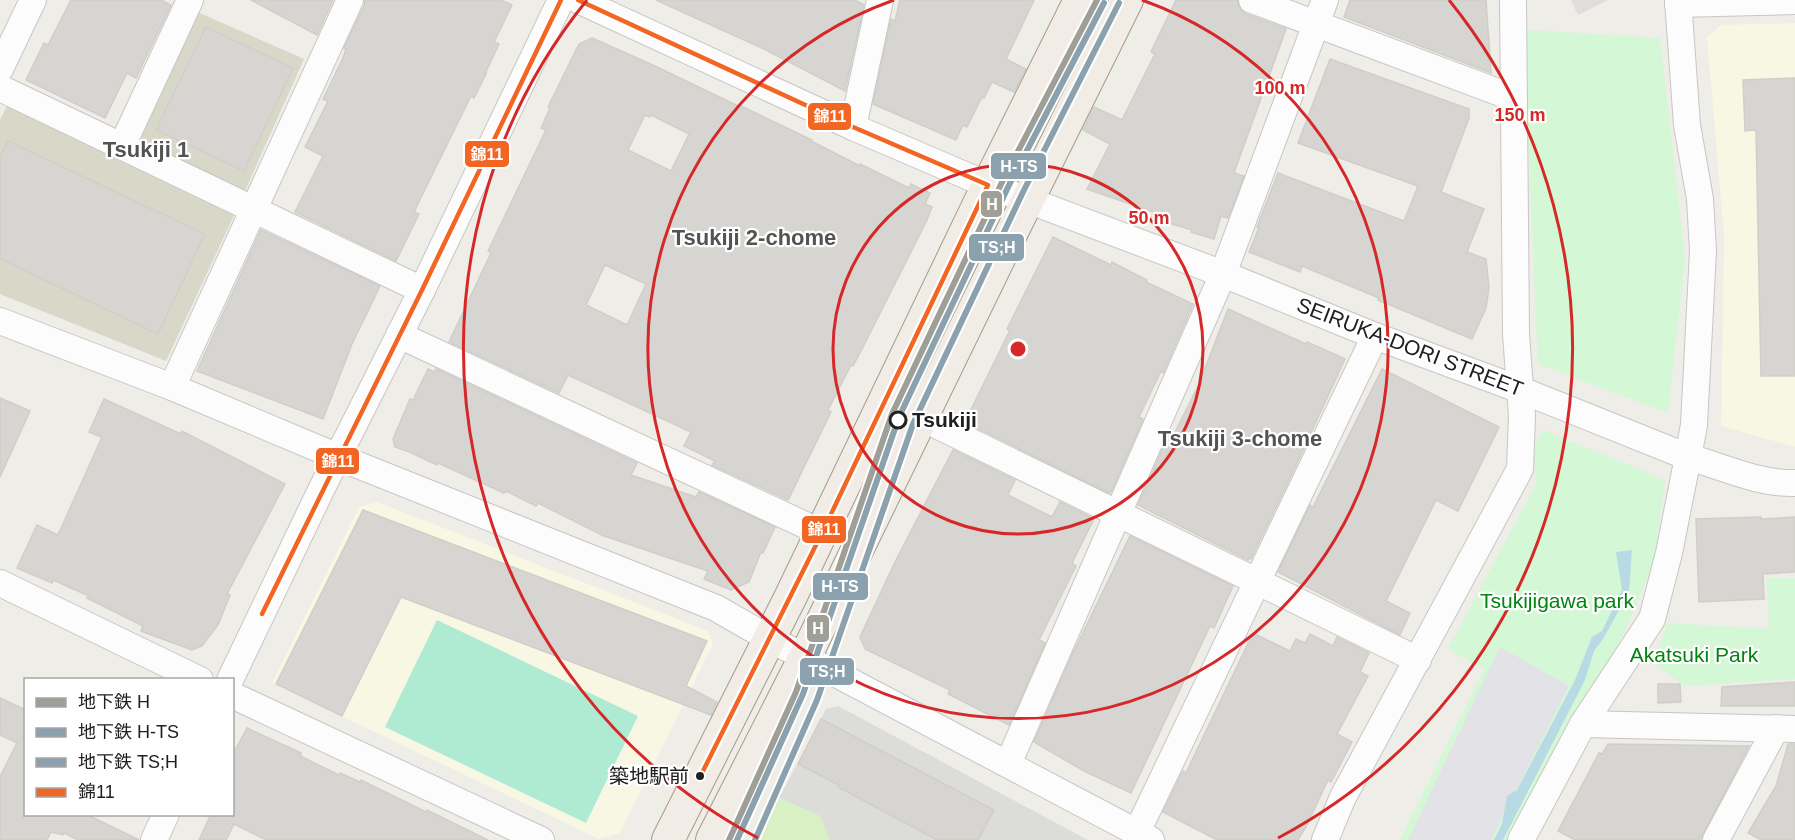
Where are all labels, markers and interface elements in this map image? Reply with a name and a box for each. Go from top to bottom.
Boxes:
text: 100 m [1254,78,1306,98]
line badge: 錦11 [807,102,852,131]
text: 150 m [1494,105,1546,125]
text: 錦11 [814,108,847,125]
district label: Tsukiji 1 [103,137,189,162]
line badge: 錦11 [464,140,510,168]
text: 錦11 [471,146,504,163]
line badge: H-TS [990,152,1047,180]
text: H-TS [1000,158,1038,175]
line badge: H [980,190,1003,218]
text: H [986,196,998,213]
text: 50 m [1128,208,1170,228]
district label: Tsukiji 2-chome [672,225,836,250]
line badge: TS;H [968,233,1025,262]
text: TS;H [978,239,1016,256]
street label: SEIRUKA-DORI STREET [1294,293,1527,400]
centre of rings [1008,339,1028,359]
place label: Tsukiji [912,408,977,431]
marker: Tsukiji [889,411,907,429]
district label: Tsukiji 3-chome [1158,426,1322,451]
line badge: 錦11 [315,447,360,475]
text: 錦11 [322,453,355,470]
line badge: 錦11 [801,515,847,544]
text: 錦11 [808,521,841,538]
line badge: H-TS [812,572,869,601]
text: H-TS [821,578,859,595]
park label: Tsukijigawa park [1480,589,1635,612]
line badge: H [806,614,830,643]
text: H [812,620,824,637]
park label: Akatsuki Park [1630,643,1759,666]
line badge: TS;H [799,657,855,686]
text: TS;H [808,663,846,680]
legend [24,678,234,816]
text: 地下鉄 H [78,692,150,712]
text: 地下鉄 H-TS [78,722,179,742]
text: 地下鉄 TS;H [78,752,178,772]
place label: 築地駅前 [609,765,689,787]
marker: 築地駅前 [694,770,706,782]
text: 錦11 [78,782,115,802]

